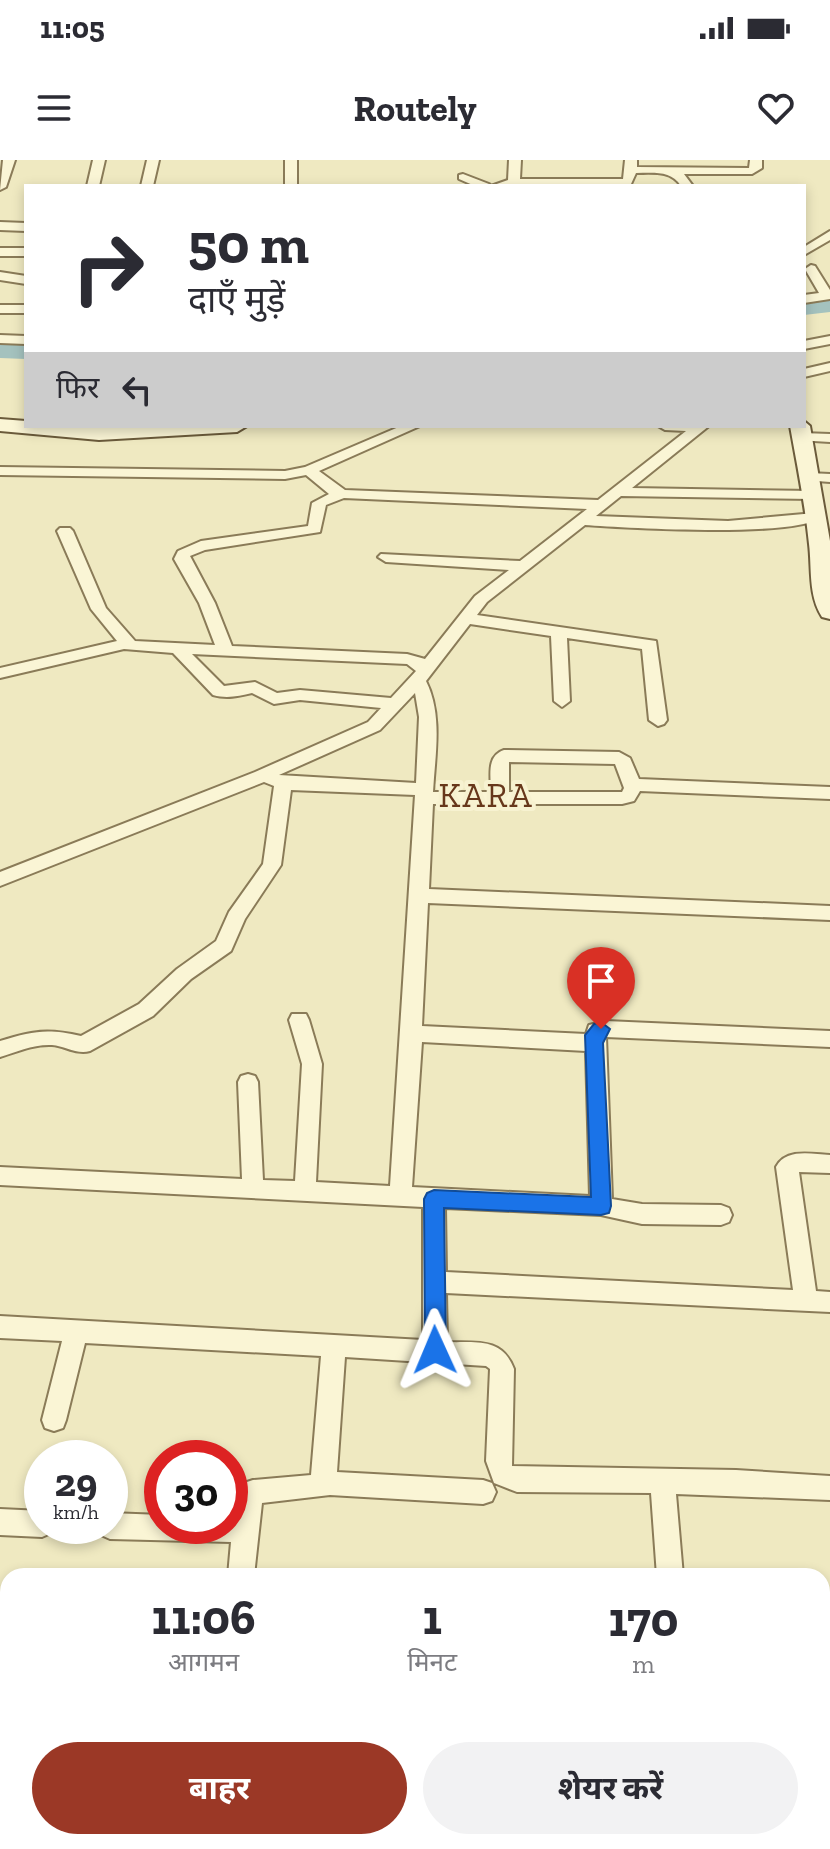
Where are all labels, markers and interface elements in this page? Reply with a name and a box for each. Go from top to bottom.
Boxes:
text: 11:05 [40,10,105,46]
icon: menu [32,86,76,130]
icon: heart [754,86,798,130]
text: Routely [353,87,477,130]
text: 50 m [188,210,309,277]
icon: right [56,216,160,320]
text: दाएँ मुड़ें [188,278,285,321]
icon: left [115,368,159,412]
text: फिर [56,370,99,406]
district label: KARA [439,775,533,816]
pin [567,947,635,1029]
icon: arrive [579,959,623,1003]
position arrow [393,1308,477,1392]
speed limit sign: 30 [144,1440,248,1544]
text: 29 [55,1458,97,1506]
text: km/h [53,1500,99,1524]
text: 11:06 [152,1589,256,1646]
text: 1 [422,1589,442,1646]
text: 170 [609,1591,678,1648]
text: आगमन [168,1646,239,1678]
text: मिनट [407,1646,457,1678]
text: m [632,1648,655,1680]
button: बाहर [32,1742,407,1834]
button: शेयर करें [423,1742,798,1834]

